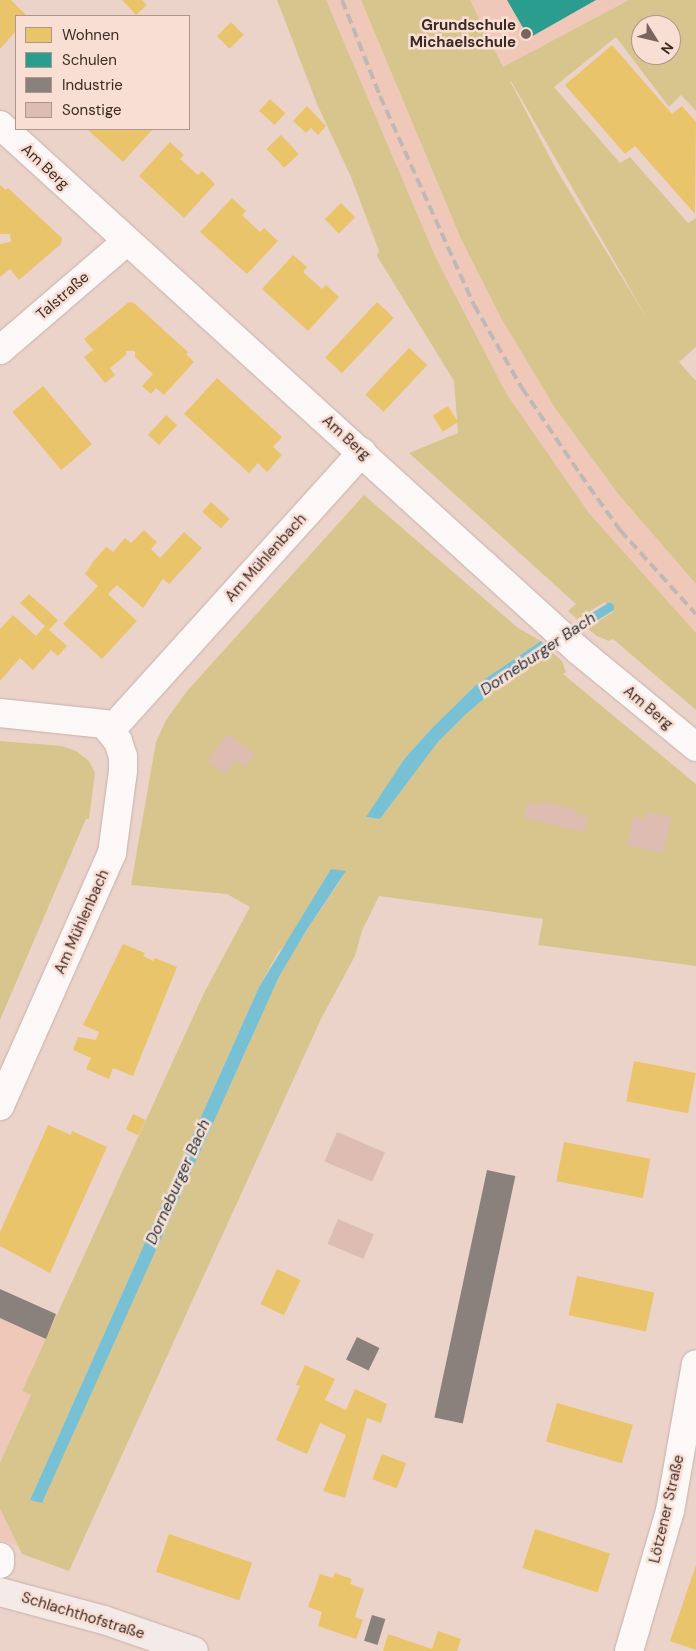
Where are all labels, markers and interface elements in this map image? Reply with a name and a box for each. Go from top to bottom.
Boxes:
legend [15,15,190,130]
north arrow [631,15,681,65]
place label: Grundschule Michaelschule [410,16,516,51]
text: Wohnen [62,25,119,45]
marker: Grundschule Michaelschule [520,28,532,40]
text: N [657,39,678,58]
text: Schulen [62,50,117,70]
text: Industrie [62,75,123,95]
text: Sonstige [62,100,121,120]
street label: Am Berg [17,140,73,194]
street label: Talstraße [33,268,93,324]
street label: Am Berg [318,412,374,464]
street label: Am Mühlenbach [222,510,310,606]
water label: Dorneburger Bach [477,608,599,700]
street label: Am Berg [620,682,676,734]
street label: Am Mühlenbach [51,867,113,977]
water label: Dorneburger Bach [142,1116,214,1248]
street label: Lötzener Straße [646,1453,688,1565]
street label: Schlachthofstraße [19,1589,147,1643]

